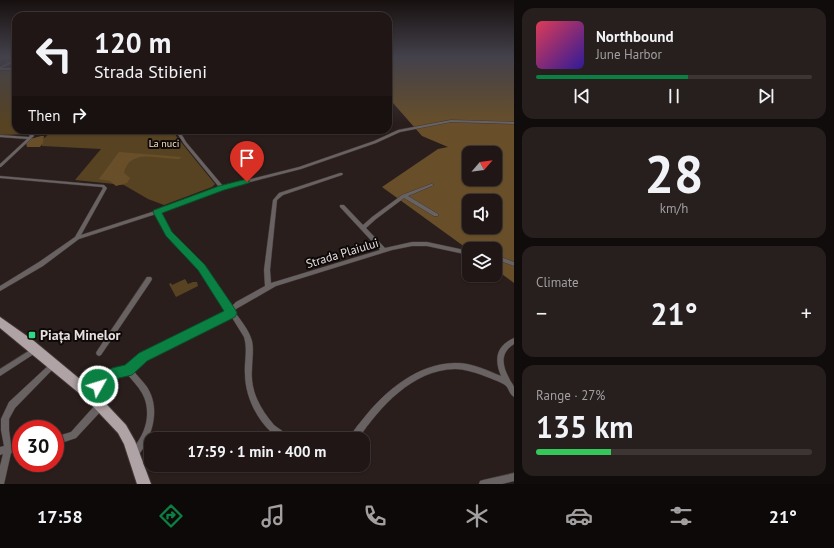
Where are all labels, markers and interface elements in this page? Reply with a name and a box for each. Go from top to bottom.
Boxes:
text: 120 m [94,24,171,61]
text: Northbound [596,27,673,46]
icon: left [28,28,80,80]
text: June Harbor [596,46,662,63]
text: Strada Stibieni [94,60,207,83]
icon: previous [571,85,593,107]
icon: pause [663,85,685,107]
icon: next [755,85,777,107]
icon: right [68,104,90,126]
text: Then [28,106,60,125]
park label: La nuci [149,137,179,150]
text: 28 [645,140,703,207]
pin [230,141,264,182]
north arrow [462,146,502,186]
map controls [462,146,502,282]
icon: arrive [236,147,258,169]
button: sound [462,194,502,234]
text: km/h [660,200,688,217]
street label: Strada Plaiului [304,235,380,271]
button: layers [462,242,502,282]
text: Climate [536,274,579,291]
text: 21° [650,294,698,333]
text: − [536,299,547,327]
text: + [801,299,812,327]
place label: Piața Minelor [40,326,120,344]
marker: Piața Minelor [27,330,37,340]
position arrow [77,365,119,407]
text: Range · 27% [536,387,605,404]
text: 135 km [536,407,634,446]
speed limit sign: 30 [12,420,64,472]
text: 17:59 · 1 min · 400 m [188,442,326,461]
icon: directions [157,502,185,530]
icon: music [259,502,287,530]
icon: phone [361,502,389,530]
icon: climate [463,502,491,530]
icon: car [565,502,593,530]
icon: filters [667,502,695,530]
text: 17:58 [37,505,83,528]
text: 21° [769,505,797,528]

